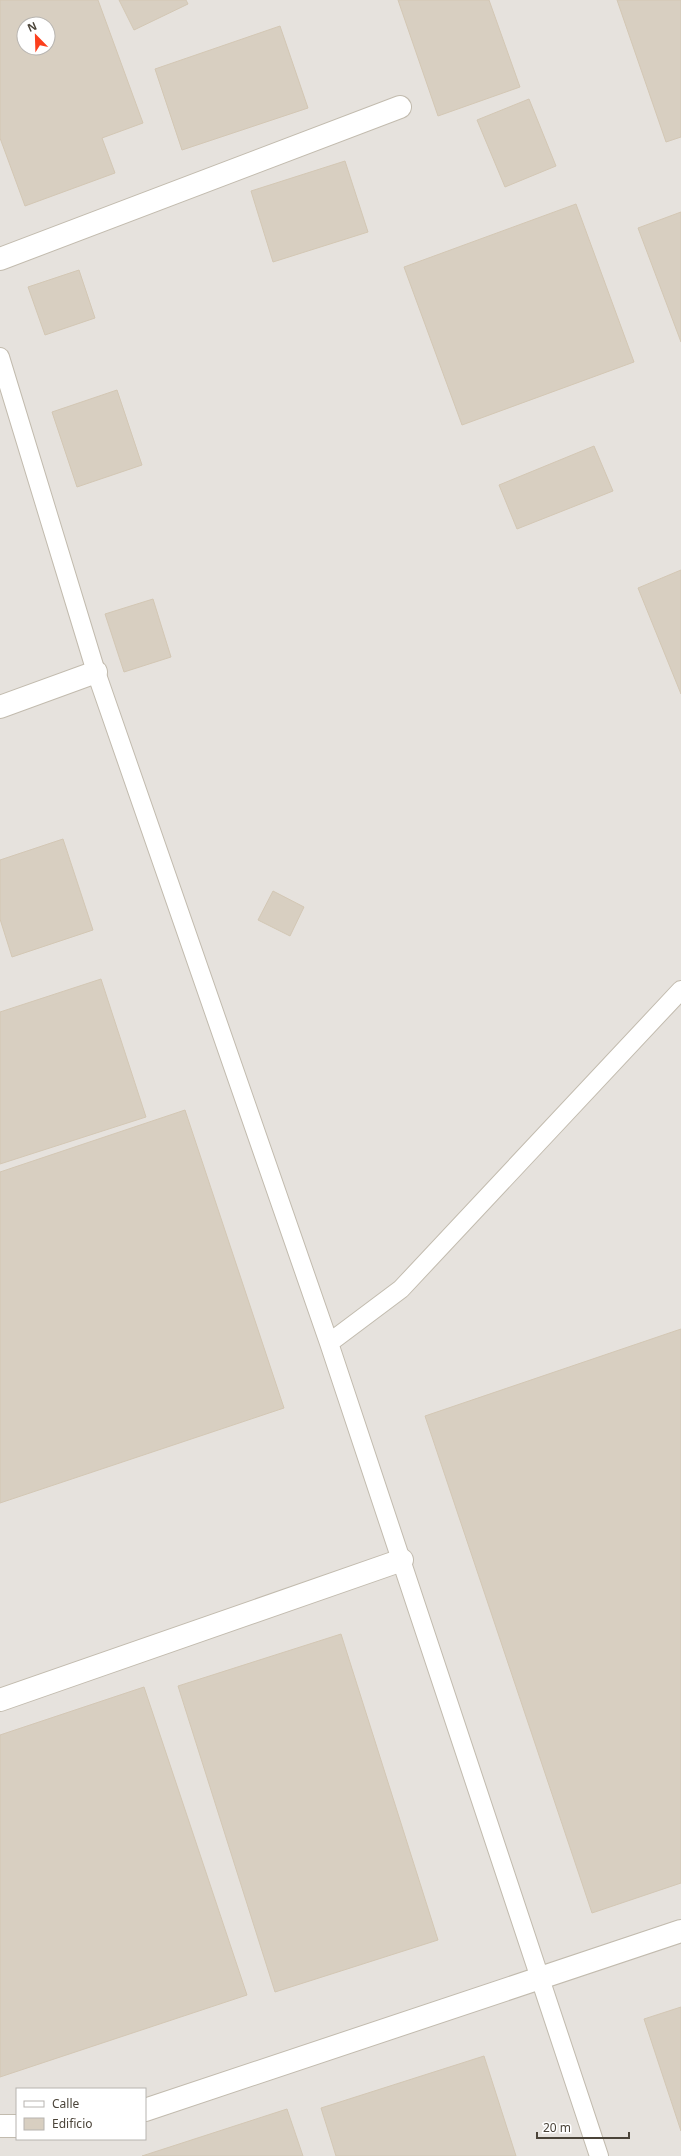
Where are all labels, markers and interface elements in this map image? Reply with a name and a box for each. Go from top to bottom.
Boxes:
north arrow [16,16,56,56]
text: N [25,18,39,35]
legend [16,2088,146,2140]
text: Calle [52,2095,80,2112]
scale bar [537,2114,629,2140]
text: Edificio [52,2115,93,2132]
text: 20 m [543,2119,571,2136]

